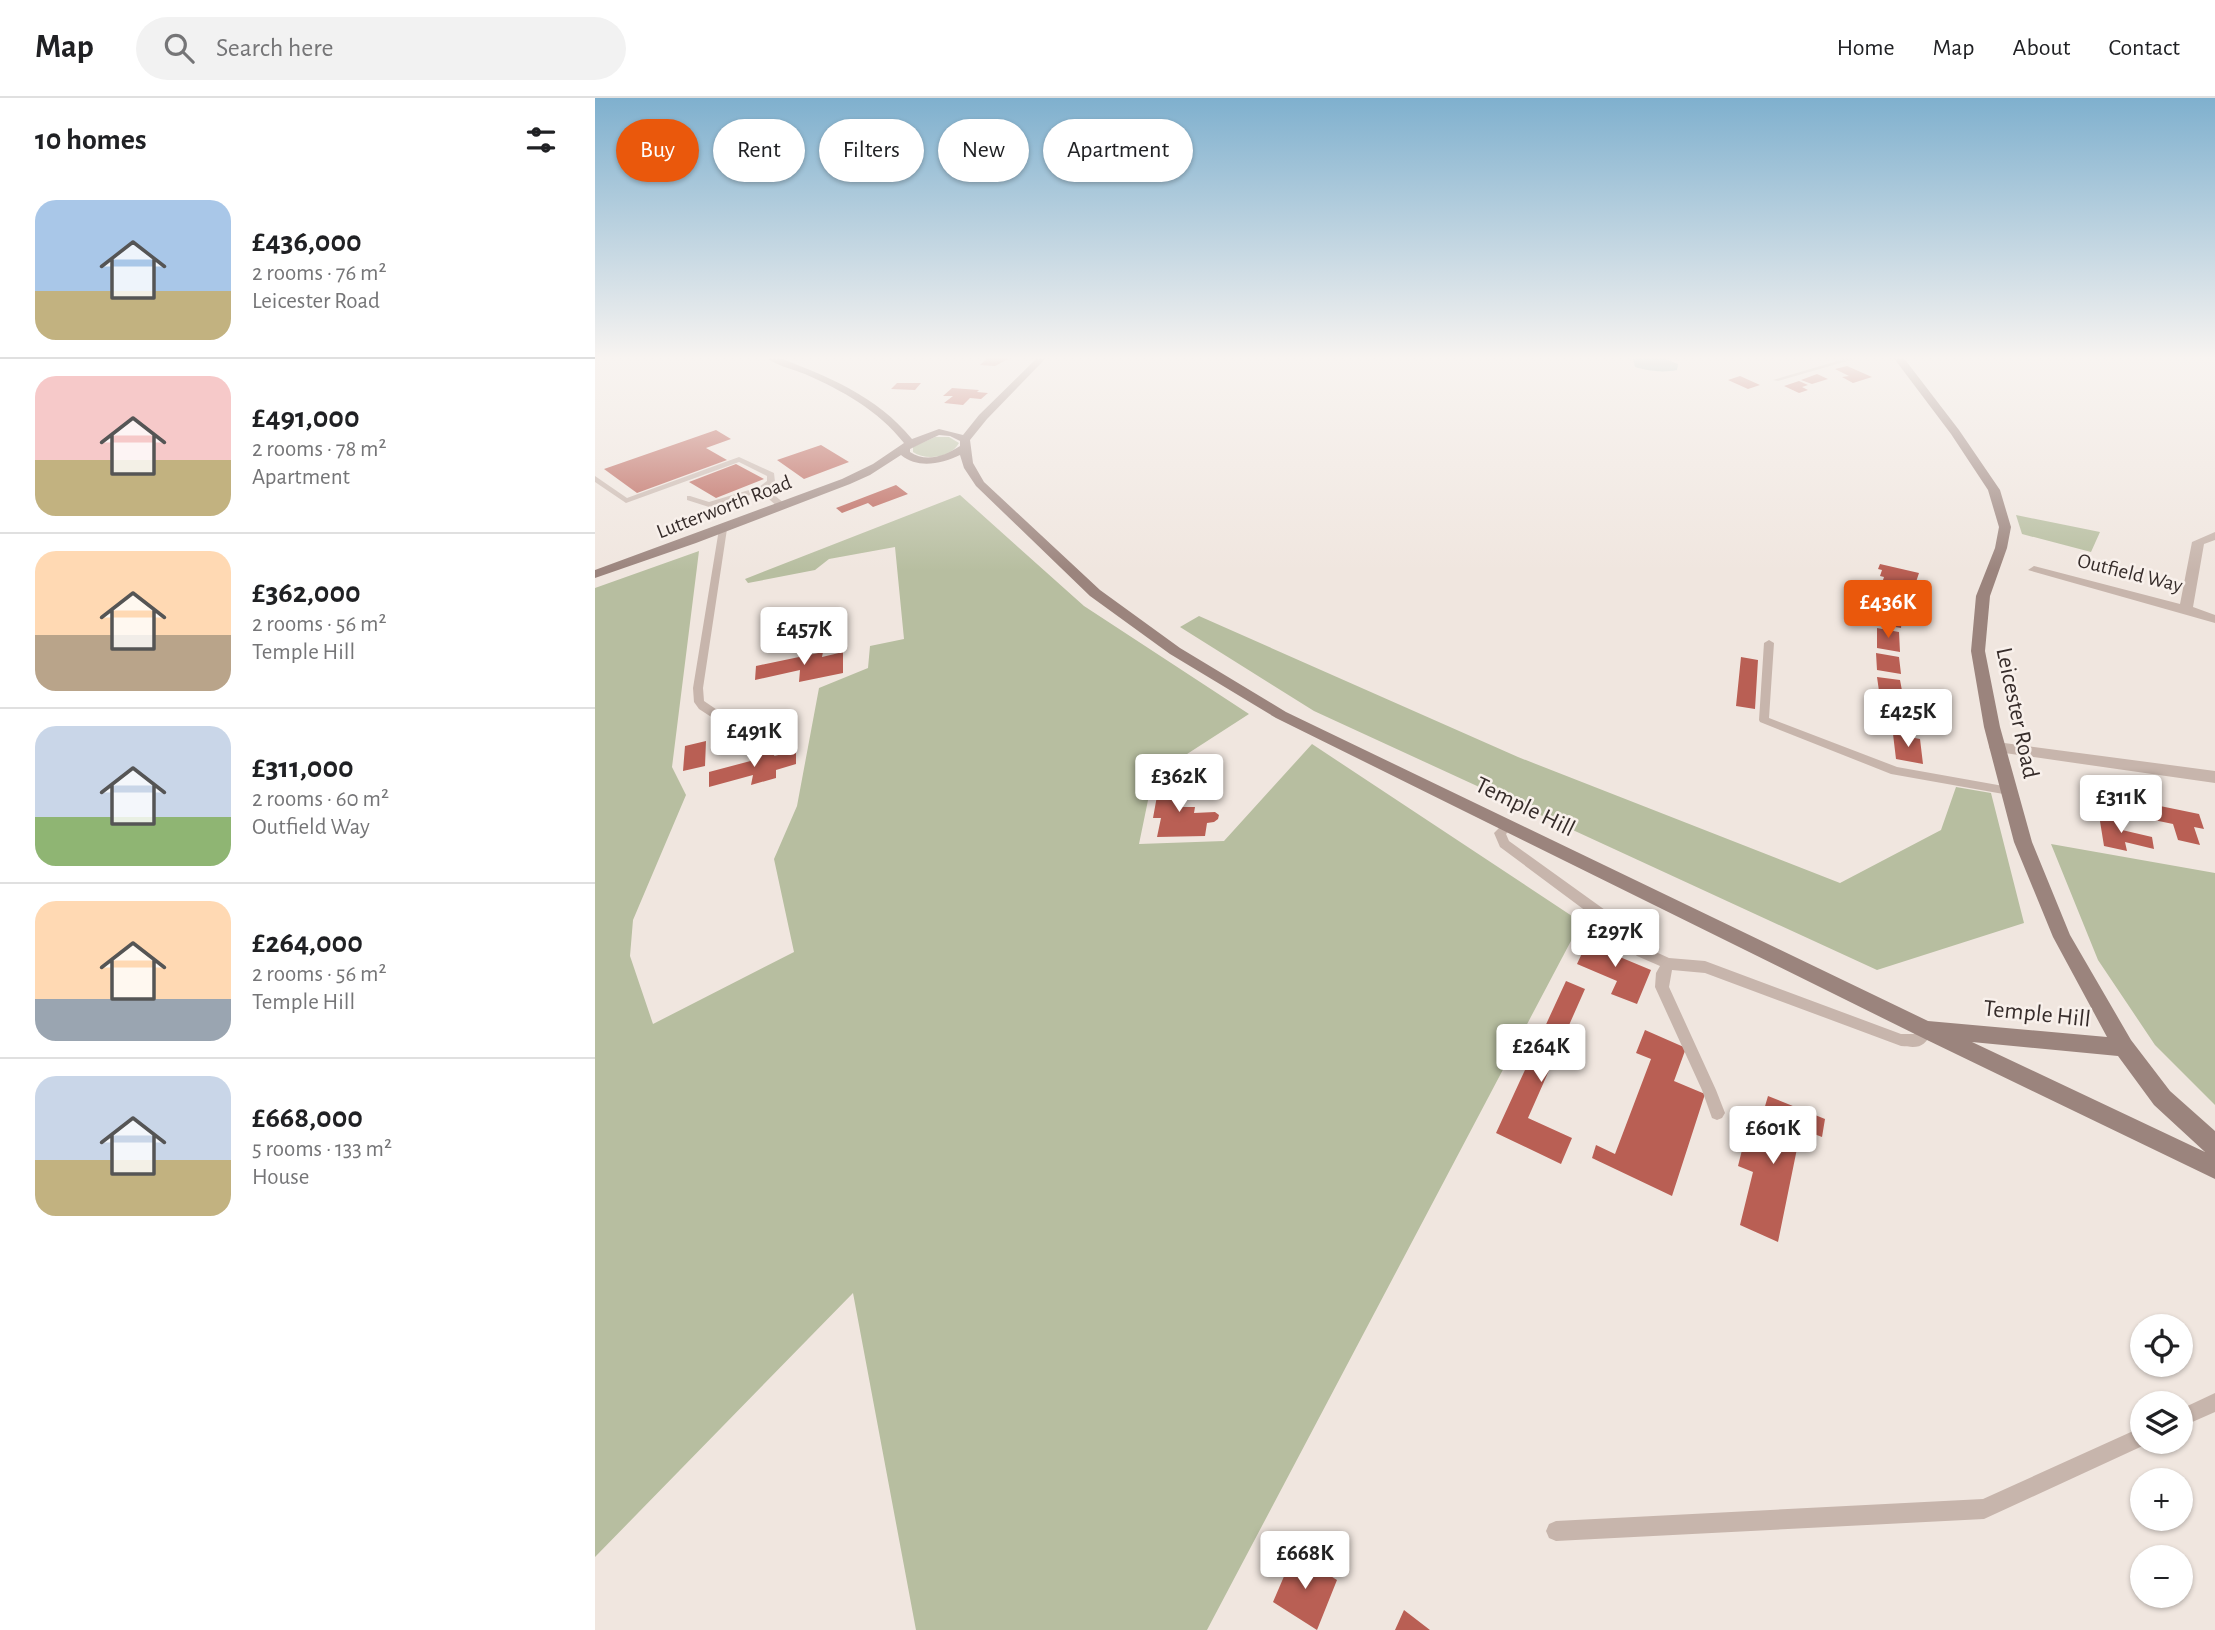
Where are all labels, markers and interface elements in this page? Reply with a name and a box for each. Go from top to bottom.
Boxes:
search box [136,17,626,80]
icon: search [160,29,198,67]
text: Map [35,31,94,64]
text: Search here [216,35,334,61]
text: Home [1837,36,1895,60]
text: Map [1933,36,1975,60]
text: About [2013,36,2070,60]
text: Contact [2108,36,2180,60]
chip: Buy [616,119,699,182]
chip: Rent [713,119,805,182]
chip: Filters [819,119,924,182]
chip: New [938,119,1029,182]
chip: Apartment [1043,119,1193,182]
icon: filters [522,121,560,159]
text: 10 homes [35,125,146,155]
text: £436,000 [252,227,362,257]
icon: home [91,228,175,312]
text: 2 rooms · 76 m² [252,262,386,285]
text: Leicester Road [252,290,380,313]
text: £491,000 [252,403,360,433]
icon: home [91,404,175,488]
text: 2 rooms · 78 m² [252,438,387,461]
text: Apartment [252,466,350,489]
street label: Lutterworth Road [654,472,795,542]
street label: Outfield Way [2075,550,2185,596]
text: £362,000 [252,578,361,608]
icon: home [91,579,175,663]
pin: £436K [1839,580,1937,640]
text: £436K [1860,591,1916,614]
pin: £457K [755,608,853,667]
text: 2 rooms · 56 m² [252,613,386,636]
text: £457K [776,618,832,641]
text: Temple Hill [252,641,355,664]
street label: Leicester Road [1991,645,2043,781]
pin: £425K [1859,690,1957,749]
text: £425K [1880,700,1936,723]
pin: £491K [705,710,803,769]
text: £491K [727,720,781,743]
text: £311,000 [252,753,354,783]
icon: home [91,754,175,838]
pin: £362K [1130,754,1228,814]
text: £362K [1151,765,1207,788]
street label: Temple Hill [1471,773,1579,841]
pin: £311K [2072,776,2170,835]
text: £311K [2096,786,2146,809]
text: 2 rooms · 60 m² [252,788,389,811]
text: Outfield Way [252,816,370,839]
pin: £297K [1566,910,1664,969]
text: £297K [1587,920,1643,943]
text: £264,000 [252,928,363,958]
icon: home [91,929,175,1013]
text: 2 rooms · 56 m² [252,963,386,986]
text: Temple Hill [252,991,355,1014]
street label: Temple Hill [1982,996,2092,1032]
pin: £264K [1492,1024,1590,1084]
text: £264K [1512,1035,1570,1058]
text: £668,000 [252,1103,363,1133]
icon: home [91,1104,175,1188]
pin: £601K [1724,1107,1822,1166]
text: £601K [1745,1117,1801,1140]
text: 5 rooms · 133 m² [252,1138,392,1161]
text: House [252,1166,309,1189]
map controls [2130,1314,2193,1608]
button: locate [2130,1314,2193,1377]
button: layers [2130,1391,2193,1454]
button: + [2130,1468,2193,1531]
pin: £668K [1256,1532,1354,1591]
text: £668K [1276,1542,1334,1565]
button: − [2130,1545,2193,1608]

